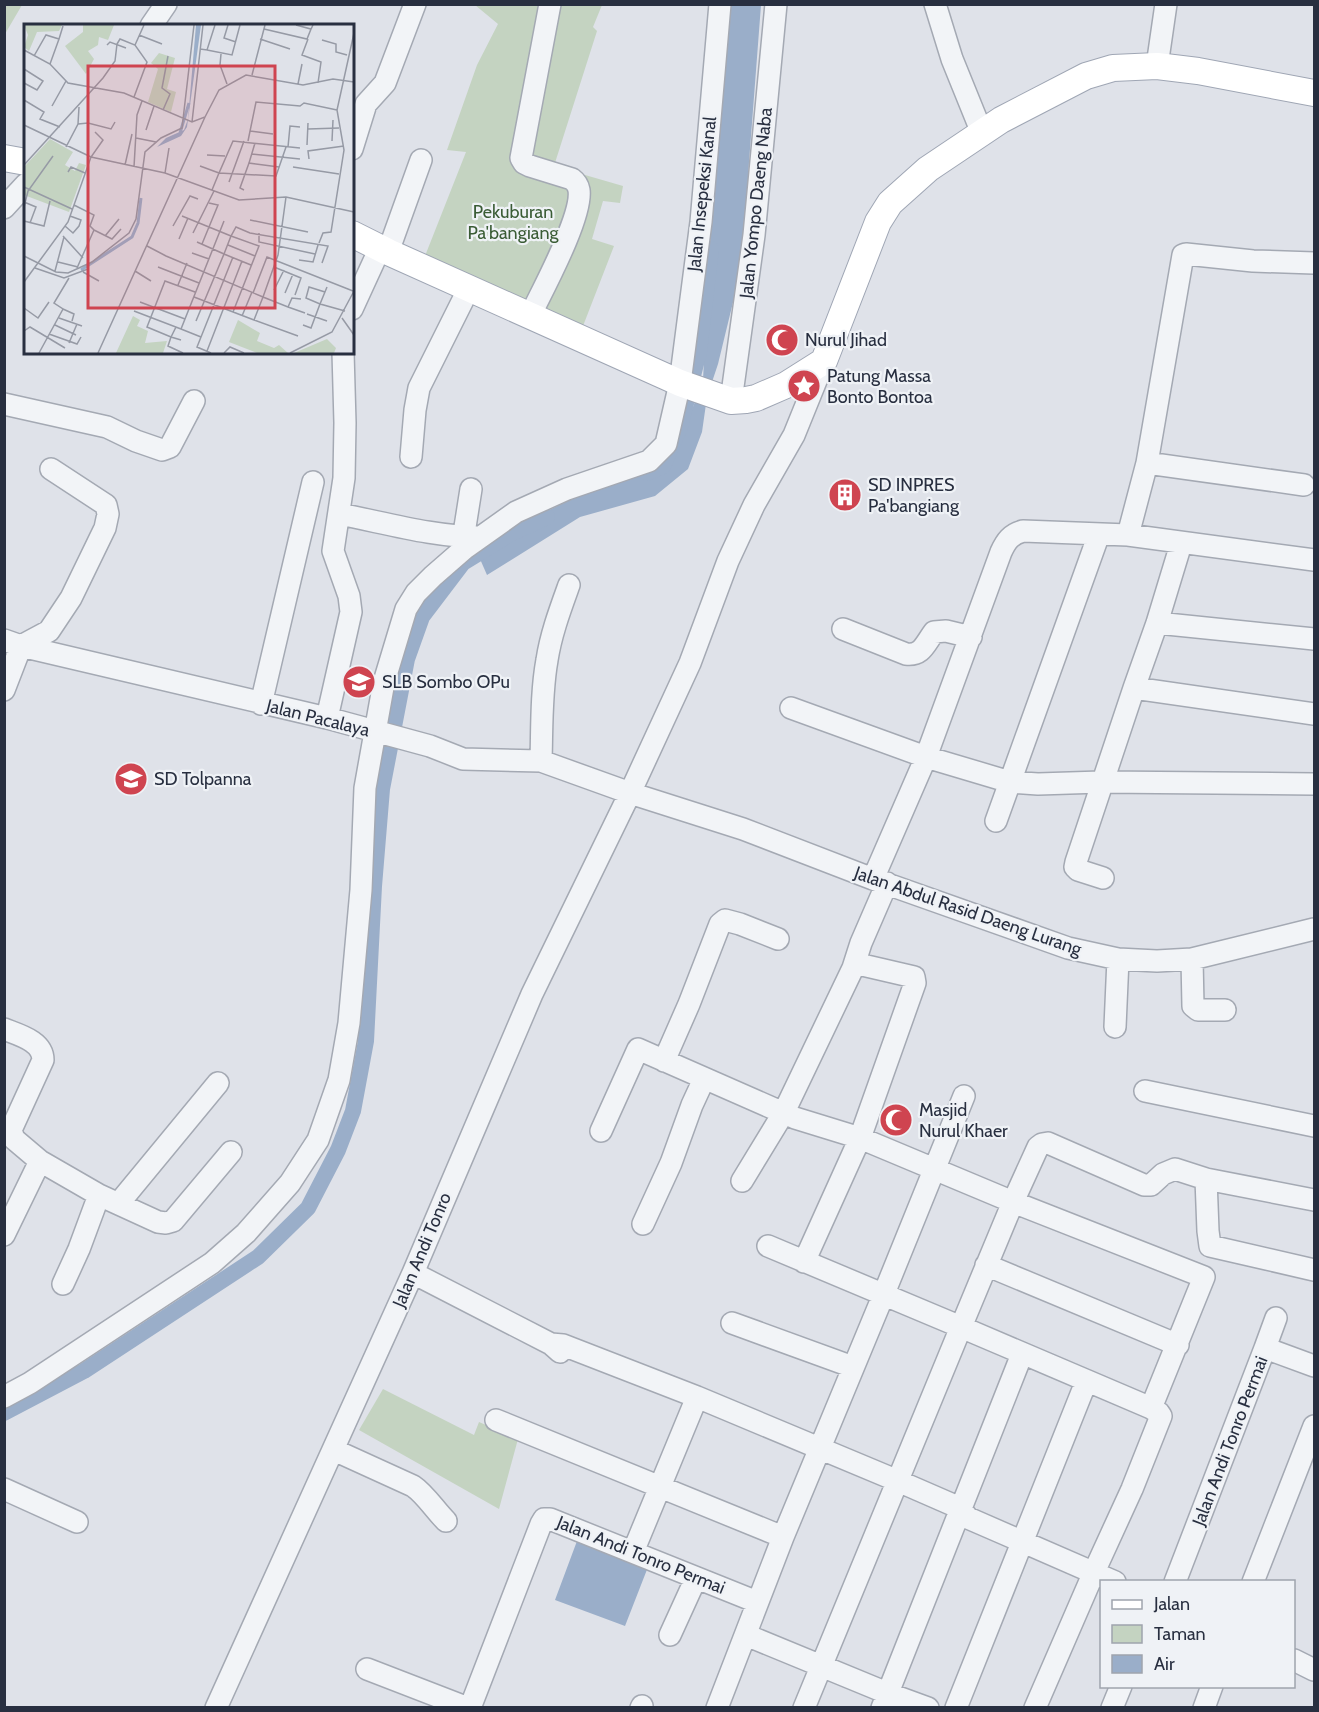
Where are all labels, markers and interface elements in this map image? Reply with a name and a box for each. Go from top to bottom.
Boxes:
inset map [24,24,354,354]
street label: Jalan Yompo Daeng Naba [735,106,777,301]
street label: Jalan Insepeksi Kanal [683,115,721,274]
park label: Pekuburan Pa'bangiang [468,201,559,244]
mosque icon: Nurul Jihad [764,322,800,358]
place label: Nurul Jihad [805,329,887,351]
place label: Patung Massa Bonto Bontoa [827,365,933,408]
place icon: Patung Massa Bonto Bontoa [786,368,822,404]
place label: SD INPRES Pa'bangiang [868,474,960,517]
building icon: SD INPRES Pa'bangiang [827,477,863,513]
school or university icon: SLB Sombo OPu [341,664,377,700]
place label: SLB Sombo OPu [382,671,510,693]
street label: Jalan Pacalaya [263,694,372,742]
school or university icon: SD Tolpanna [113,761,149,797]
place label: SD Tolpanna [154,768,252,790]
street label: Jalan Abdul Rasid Daeng Lurang [850,861,1086,961]
place label: Masjid Nurul Khaer [919,1099,1008,1142]
mosque icon: Masjid Nurul Khaer [878,1102,914,1138]
street label: Jalan Andi Tonro [388,1189,456,1312]
street label: Jalan Andi Tonro Permai [1187,1353,1272,1530]
street label: Jalan Andi Tonro Permai [553,1511,728,1599]
legend [1100,1580,1295,1688]
text: Jalan [1153,1593,1190,1615]
text: Taman [1154,1623,1206,1645]
text: Air [1154,1653,1175,1675]

